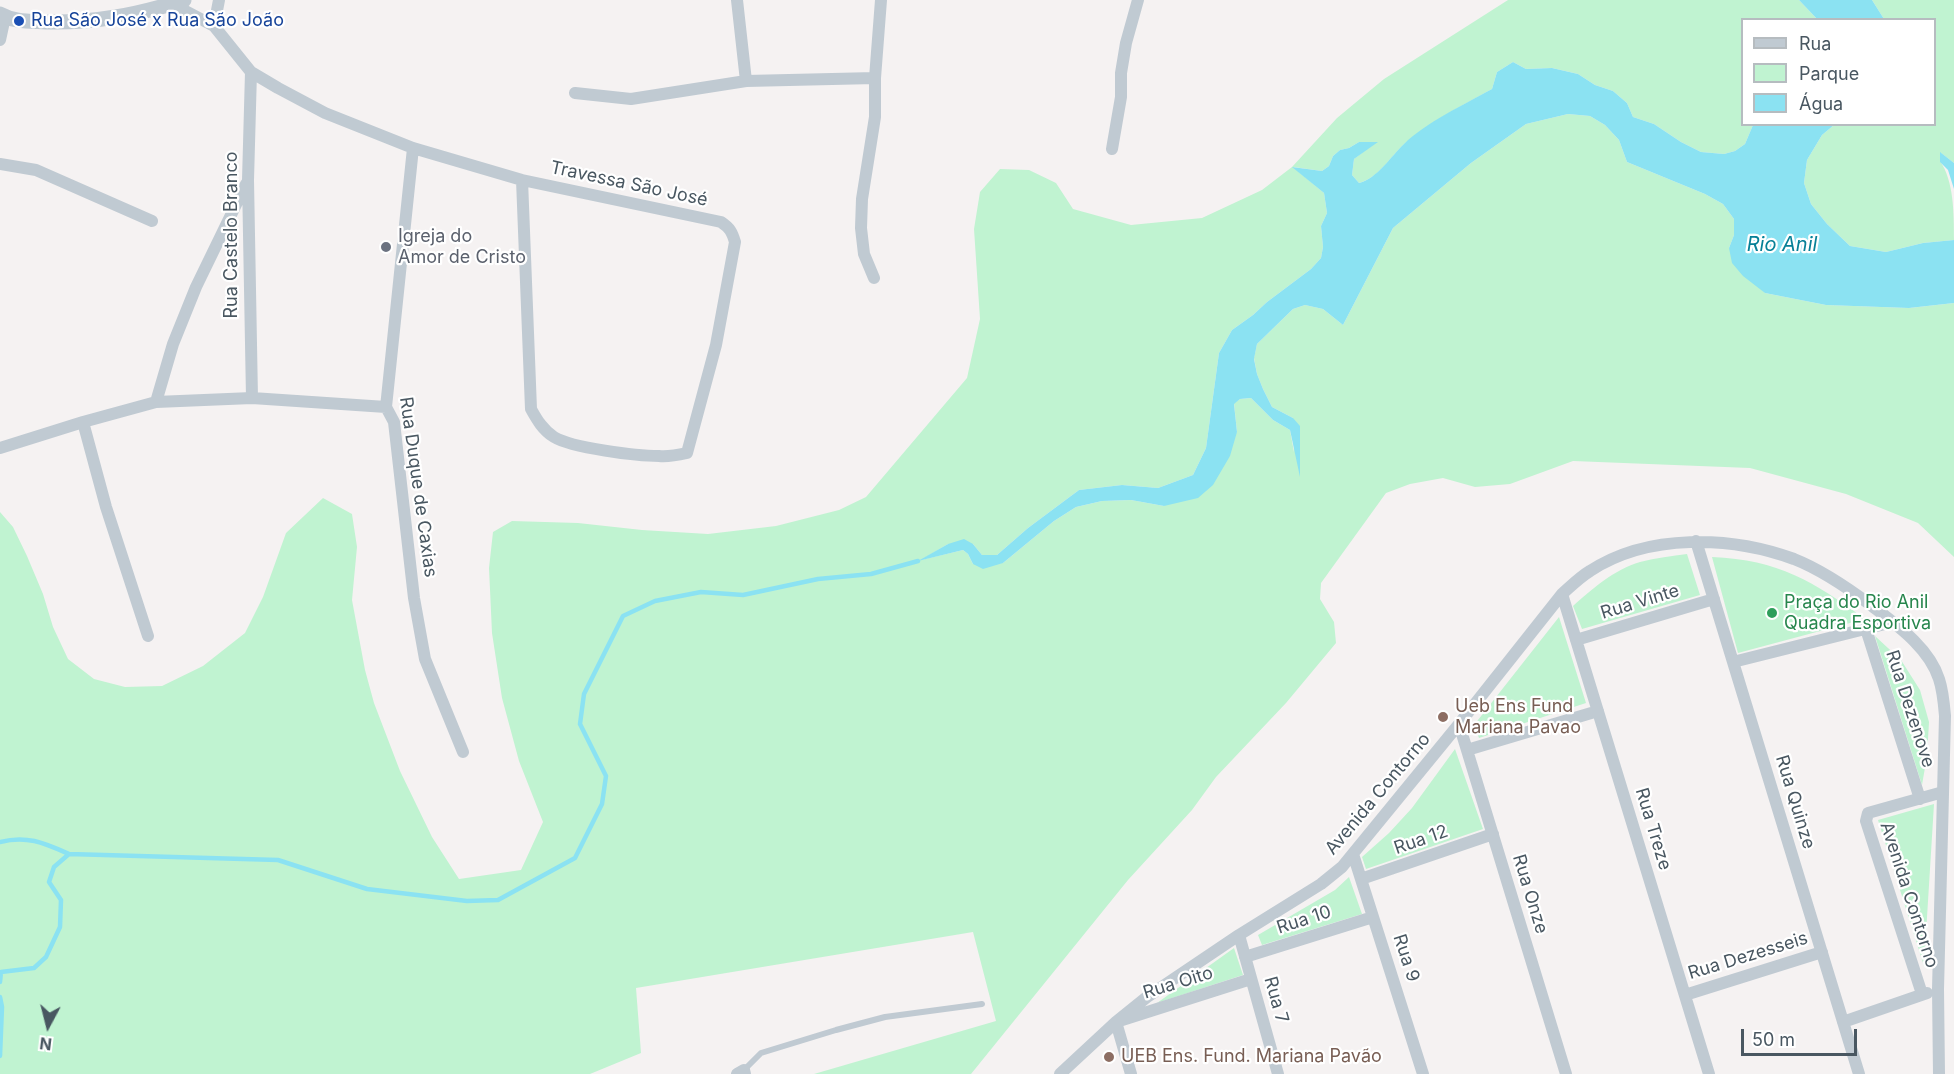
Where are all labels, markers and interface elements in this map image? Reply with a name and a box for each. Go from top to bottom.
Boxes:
place label: Rua São José x Rua São João [31,10,284,32]
marker: Rua São José x Rua São João [12,14,26,28]
legend [1741,18,1936,126]
text: Rua [1799,33,1831,54]
text: Parque [1799,63,1859,84]
text: Água [1799,93,1843,114]
street label: Rua Castelo Branco [221,152,243,318]
street label: Travessa São José [548,157,710,211]
place label: Igreja do Amor de Cristo [398,226,526,268]
water label: Rio Anil [1747,233,1817,257]
marker: Igreja do Amor de Cristo [379,240,393,254]
street label: Rua Duque de Caxias [395,395,441,579]
street label: Rua Vinte [1598,580,1682,624]
place label: Praça do Rio Anil Quadra Esportiva [1784,592,1931,634]
marker: Praça do Rio Anil Quadra Esportiva [1765,606,1779,620]
street label: Rua Dezenove [1881,648,1939,770]
place label: Ueb Ens Fund Mariana Pavao [1455,696,1581,738]
marker: Ueb Ens Fund Mariana Pavao [1436,710,1450,724]
street label: Avenida Contorno [1321,729,1435,859]
street label: Rua Quinze [1770,752,1820,852]
street label: Rua Treze [1630,785,1676,873]
street label: Avenida Contorno [1875,819,1943,971]
street label: Rua 12 [1391,821,1451,859]
street label: Rua Onze [1508,852,1552,936]
street label: Rua 10 [1274,901,1334,939]
street label: Rua Dezesseis [1685,928,1811,984]
street label: Rua 9 [1388,932,1424,984]
street label: Rua Oito [1140,962,1216,1004]
street label: Rua 7 [1259,974,1293,1026]
north arrow [18,996,78,1056]
scale bar [1744,1017,1860,1055]
text: 50 m [1752,1029,1795,1050]
text: N [39,1033,53,1055]
place label: UEB Ens. Fund. Mariana Pavão [1121,1046,1382,1068]
marker: UEB Ens. Fund. Mariana Pavão [1102,1050,1116,1064]

